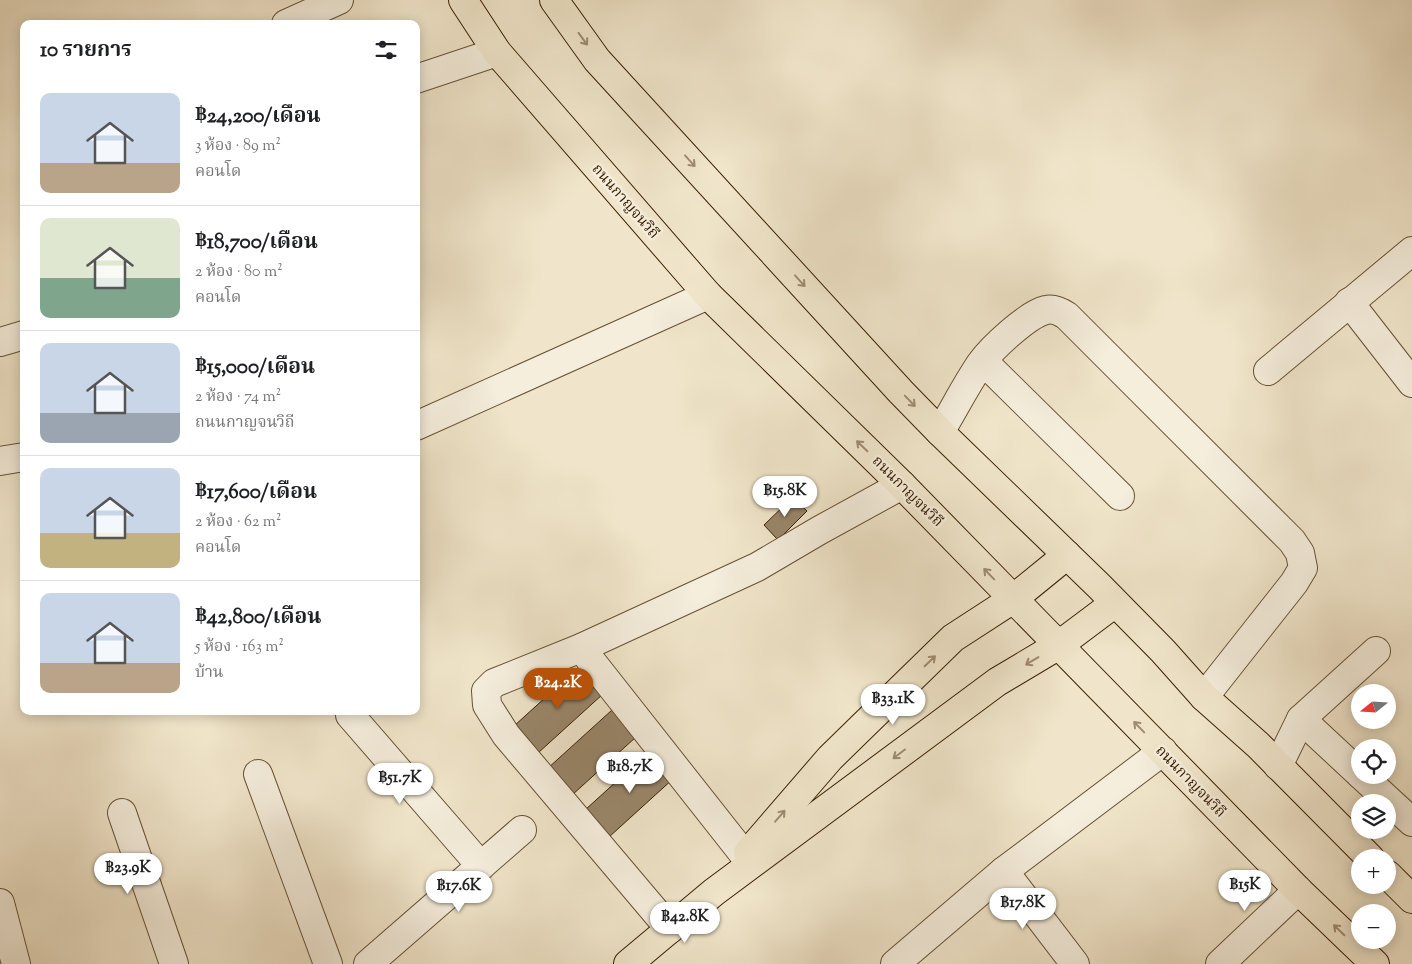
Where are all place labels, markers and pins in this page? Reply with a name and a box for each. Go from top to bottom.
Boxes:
pin: ฿15.8K [744,476,826,518]
pin: ฿24.2K [517,668,599,710]
pin: ฿33.1K [852,684,934,726]
pin: ฿18.7K [589,752,671,794]
pin: ฿51.7K [359,762,441,805]
pin: ฿23.9K [87,852,169,895]
pin: ฿17.6K [418,870,500,913]
pin: ฿15K [1215,870,1275,912]
pin: ฿17.8K [982,888,1064,930]
pin: ฿42.8K [644,902,726,944]

